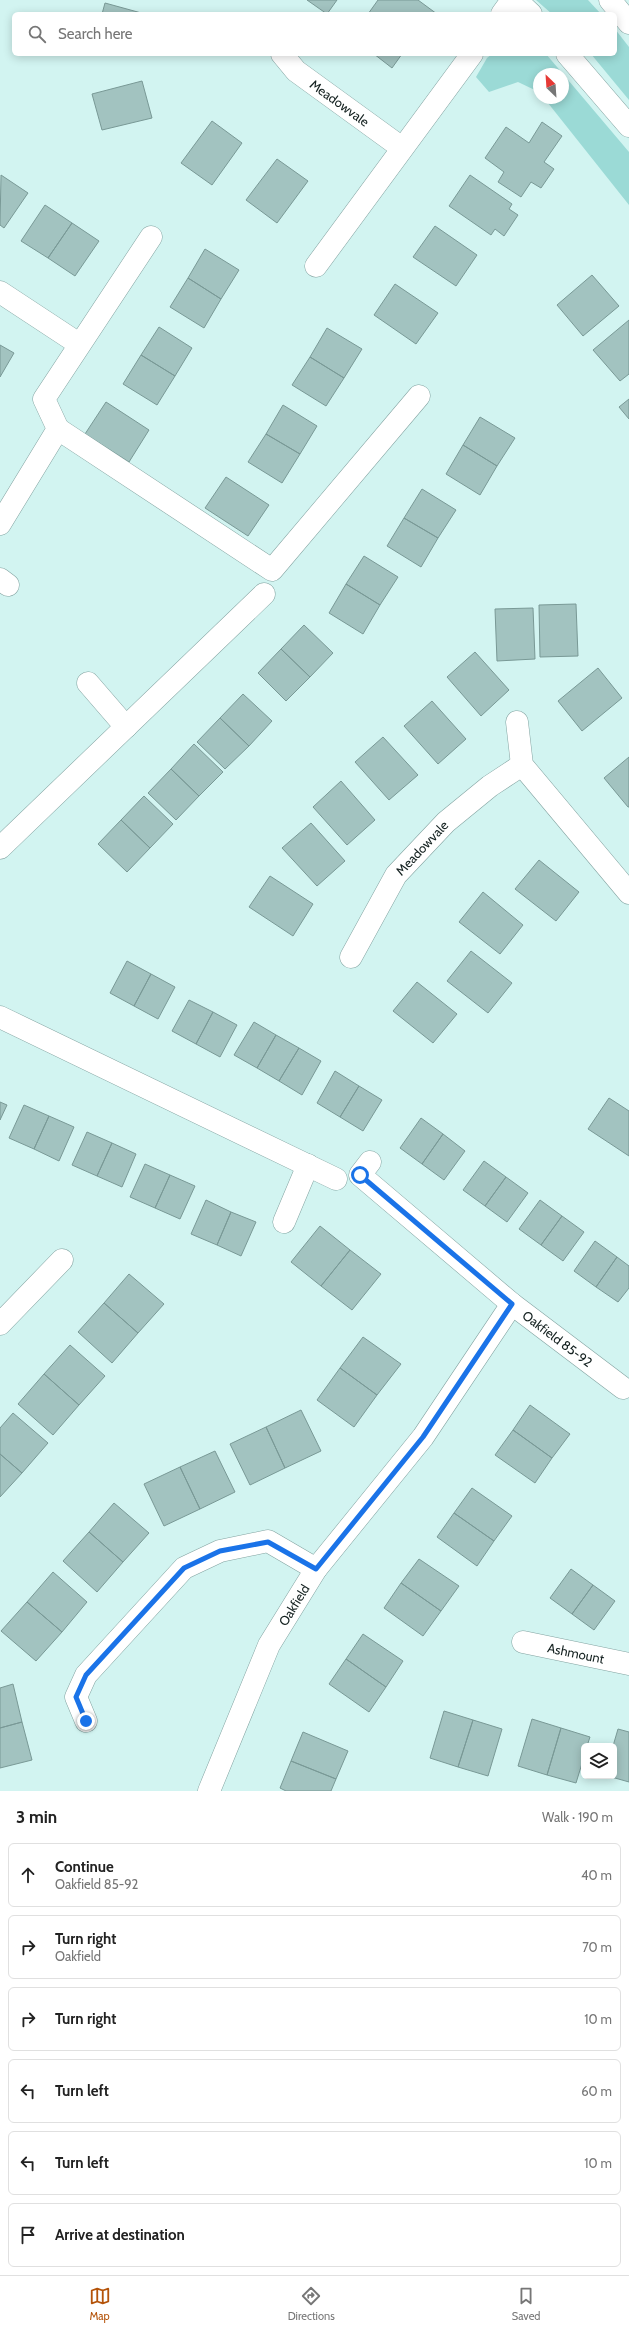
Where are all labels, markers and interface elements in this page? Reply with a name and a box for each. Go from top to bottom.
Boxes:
search box [12,12,617,56]
icon: search [26,23,48,45]
text: Search here [58,25,133,43]
north arrow [533,68,569,104]
street label: Meadowvale [307,76,373,130]
street label: Meadowvale [392,817,452,878]
route start [351,1166,369,1184]
street label: Oakfield 85-92 [520,1307,596,1370]
street label: Oakfield [275,1581,313,1629]
street label: Ashmount [546,1639,606,1667]
route end [77,1712,95,1730]
map controls [581,1743,617,1779]
button: layers [581,1743,617,1779]
text: 3 min [16,1807,57,1827]
text: Walk · 190 m [542,1809,613,1825]
text: Continue [55,1858,114,1876]
icon: ahead [17,1864,39,1886]
text: 40 m [581,1867,612,1883]
text: Oakfield 85-92 [55,1876,138,1892]
text: Turn right [55,1930,116,1948]
icon: right [17,1936,39,1958]
text: 70 m [582,1939,612,1955]
text: Oakfield [55,1948,101,1964]
icon: right [17,2008,39,2030]
text: Turn right [55,2010,116,2028]
text: 10 m [584,2011,612,2027]
icon: left [17,2080,39,2102]
text: Turn left [55,2082,109,2100]
text: 60 m [581,2083,612,2099]
icon: left [17,2152,39,2174]
text: Turn left [55,2154,109,2172]
text: 10 m [584,2155,612,2171]
icon: arrive [17,2224,39,2246]
text: Arrive at destination [55,2226,185,2244]
tab: Map [89,2285,111,2323]
tab: Directions [288,2285,335,2323]
tab: Saved [512,2285,540,2323]

